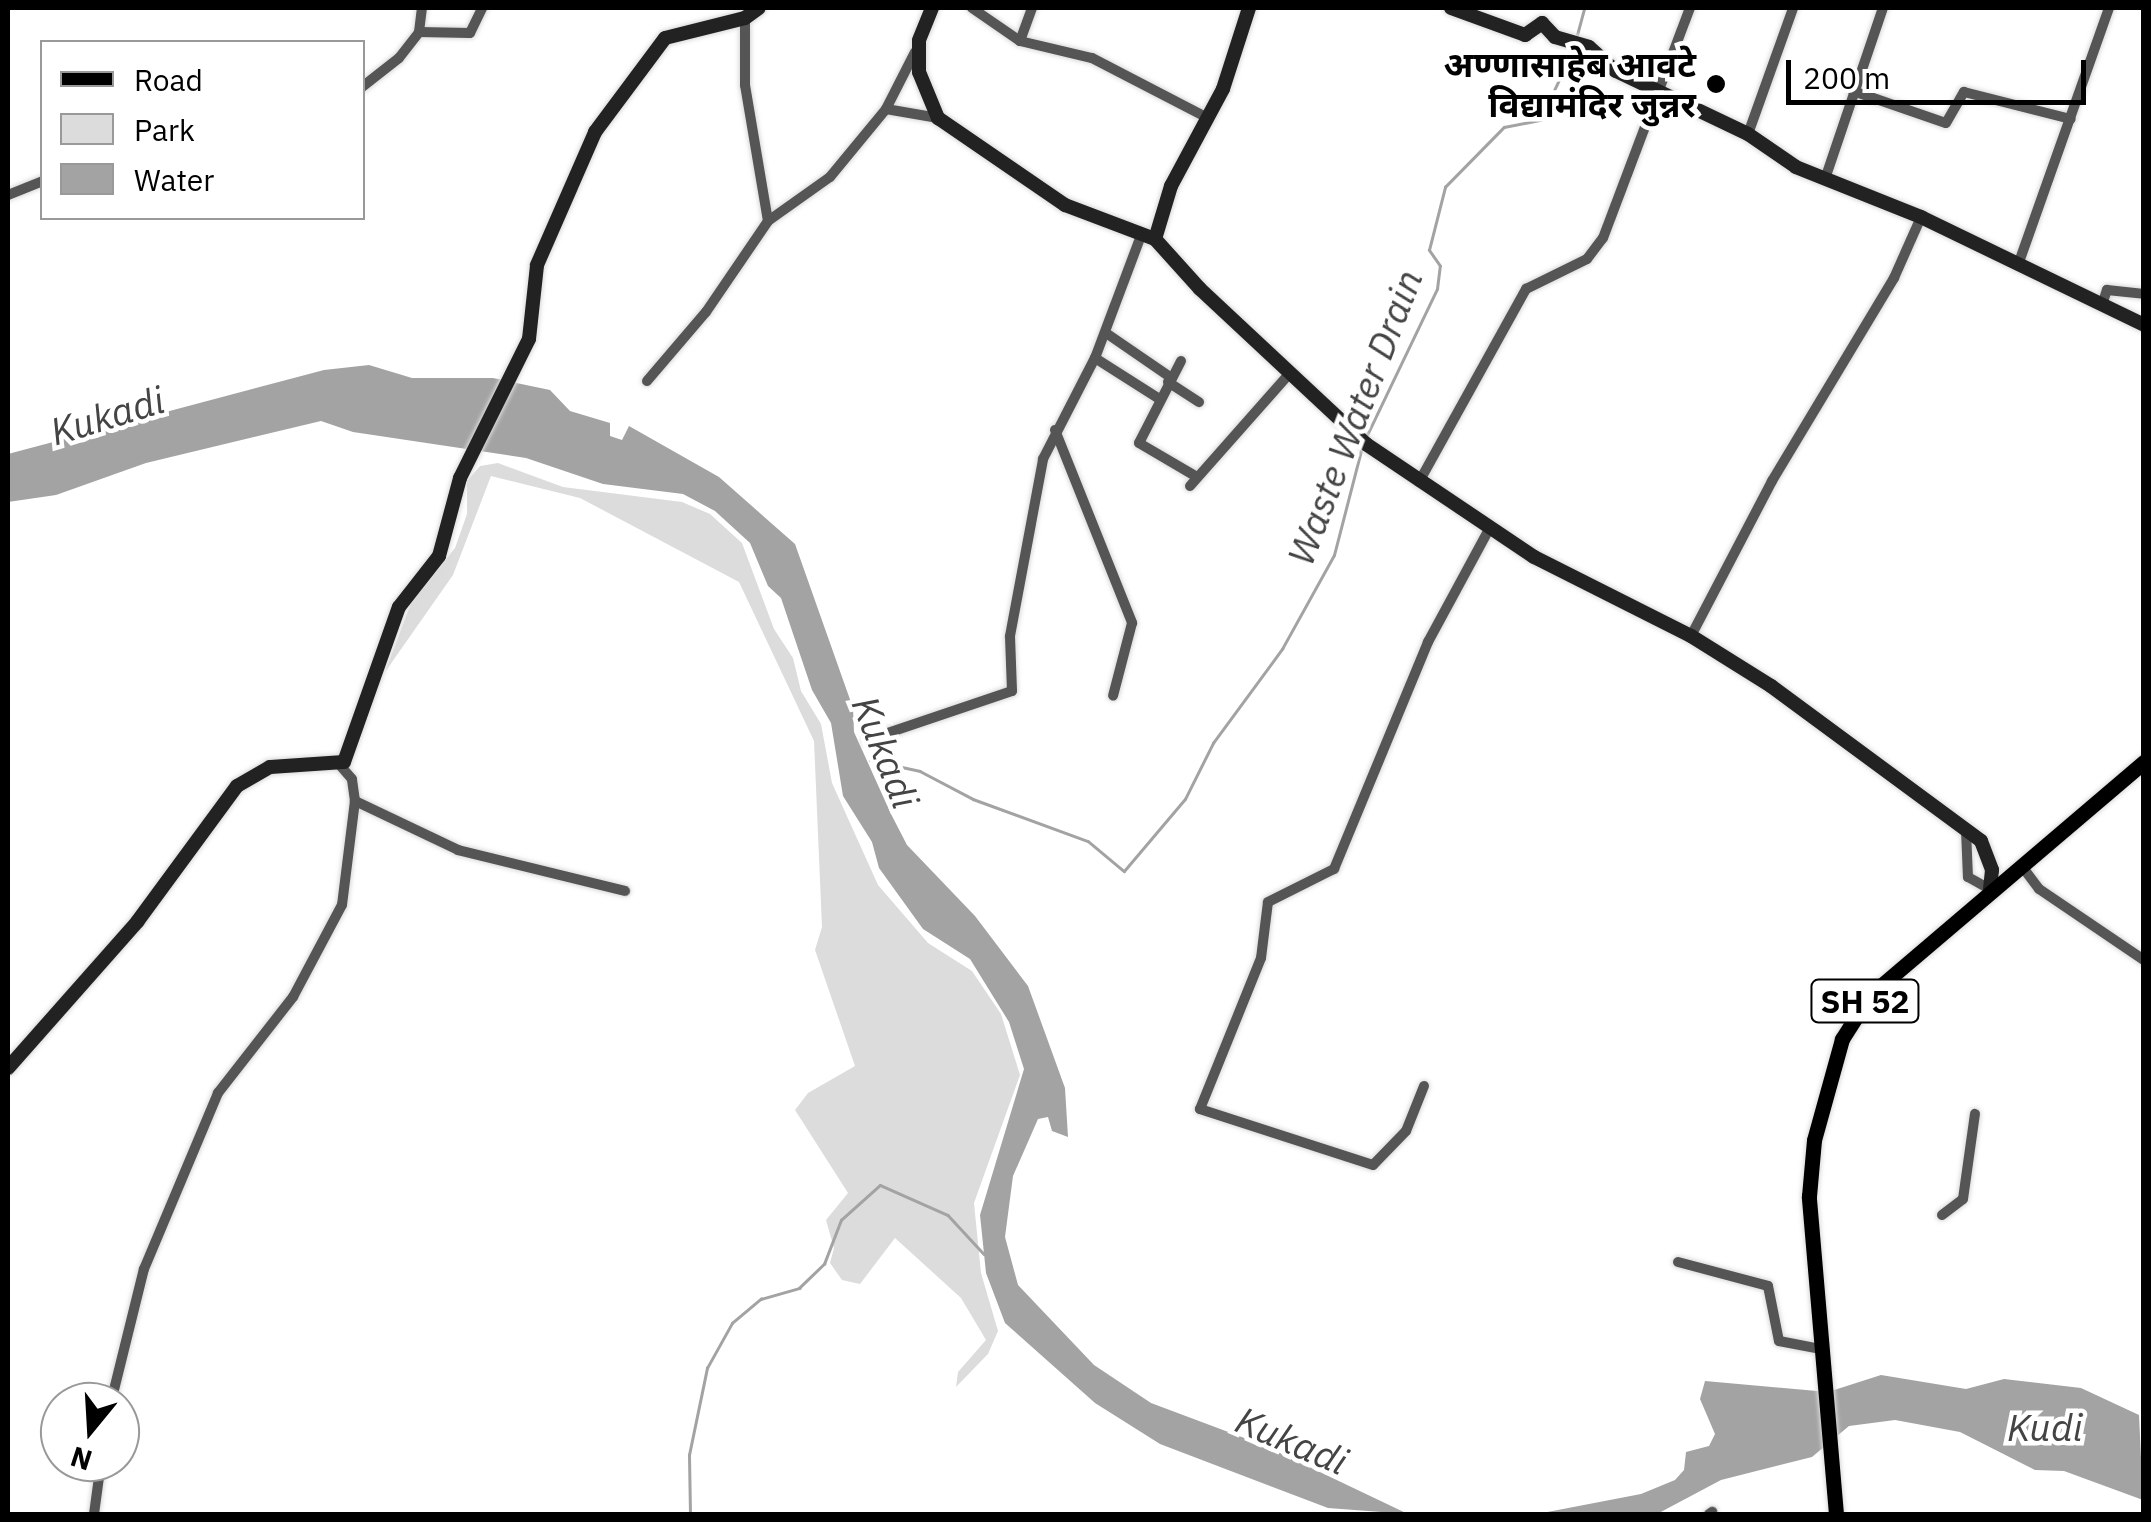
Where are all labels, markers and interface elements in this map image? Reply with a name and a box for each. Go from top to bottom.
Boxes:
legend [40,40,365,220]
scale bar [1791,40,2091,102]
place label: अण्णासाहेब आवटे विद्यामंदिर जुन्नर [1444,43,1696,125]
text: 200 m [1803,58,1890,97]
text: Road [134,60,203,99]
marker: अण्णासाहेब आवटे विद्यामंदिर जुन्नर [1705,73,1727,95]
text: Park [134,110,195,149]
text: Water [134,160,214,199]
water label: Waste Water Drain [1277,263,1431,571]
water label: Kukadi [44,376,170,454]
water label: Kukadi [843,689,929,815]
road number: SH 52 [1810,974,1920,1028]
north arrow [40,1382,140,1482]
water label: Kukadi [1229,1396,1355,1484]
water label: Kudi [2007,1404,2083,1450]
text: N [66,1438,97,1480]

